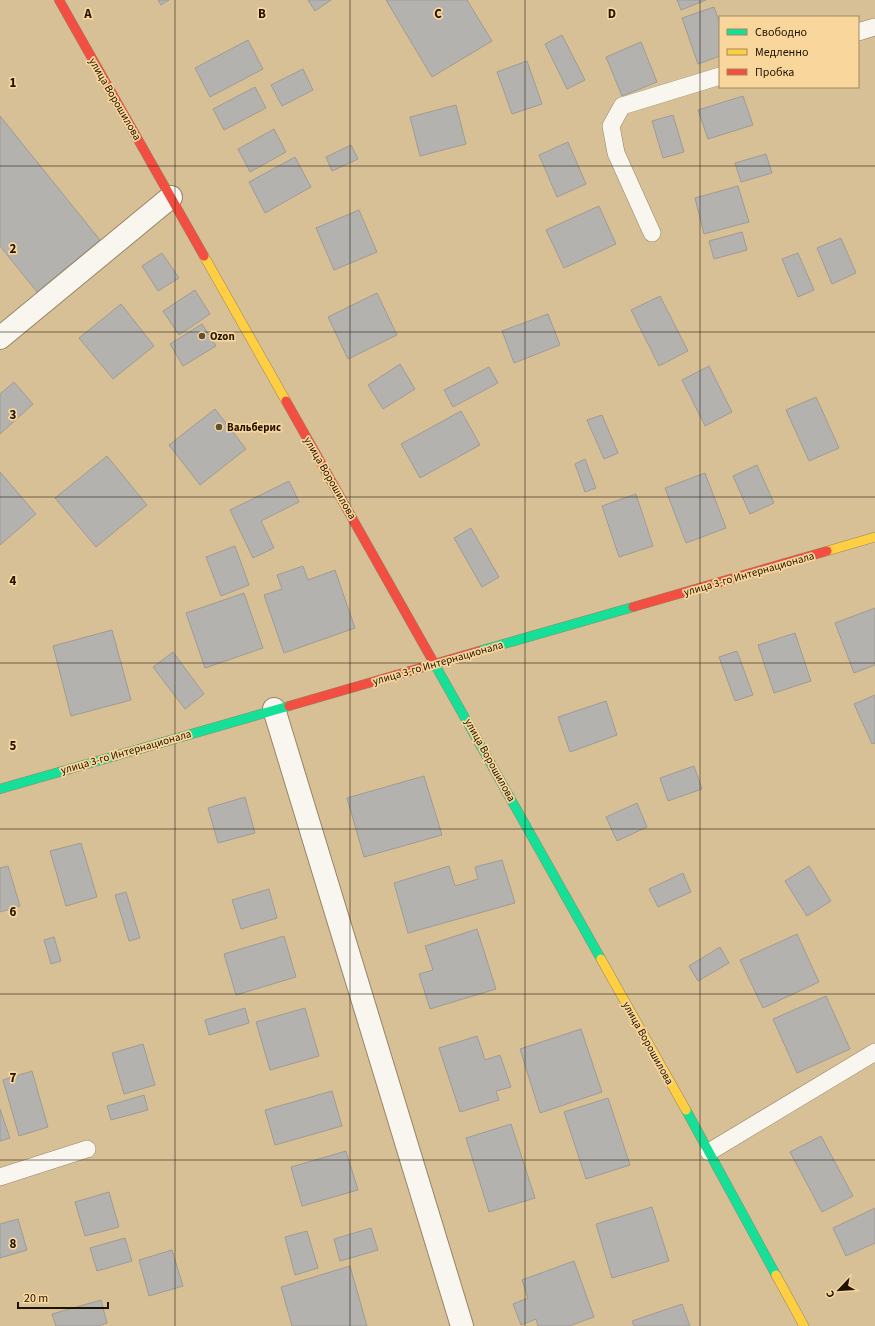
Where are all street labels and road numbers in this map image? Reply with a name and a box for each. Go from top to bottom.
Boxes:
street label: улица Ворошилова [85,55,145,143]
street label: улица Ворошилова [300,434,360,522]
street label: улица 3-го Интернационала [682,548,816,600]
street label: улица 3-го Интернационала [371,637,505,689]
street label: улица Ворошилова [461,716,519,804]
street label: улица 3-го Интернационала [59,726,193,778]
street label: улица Ворошилова [619,999,677,1087]

